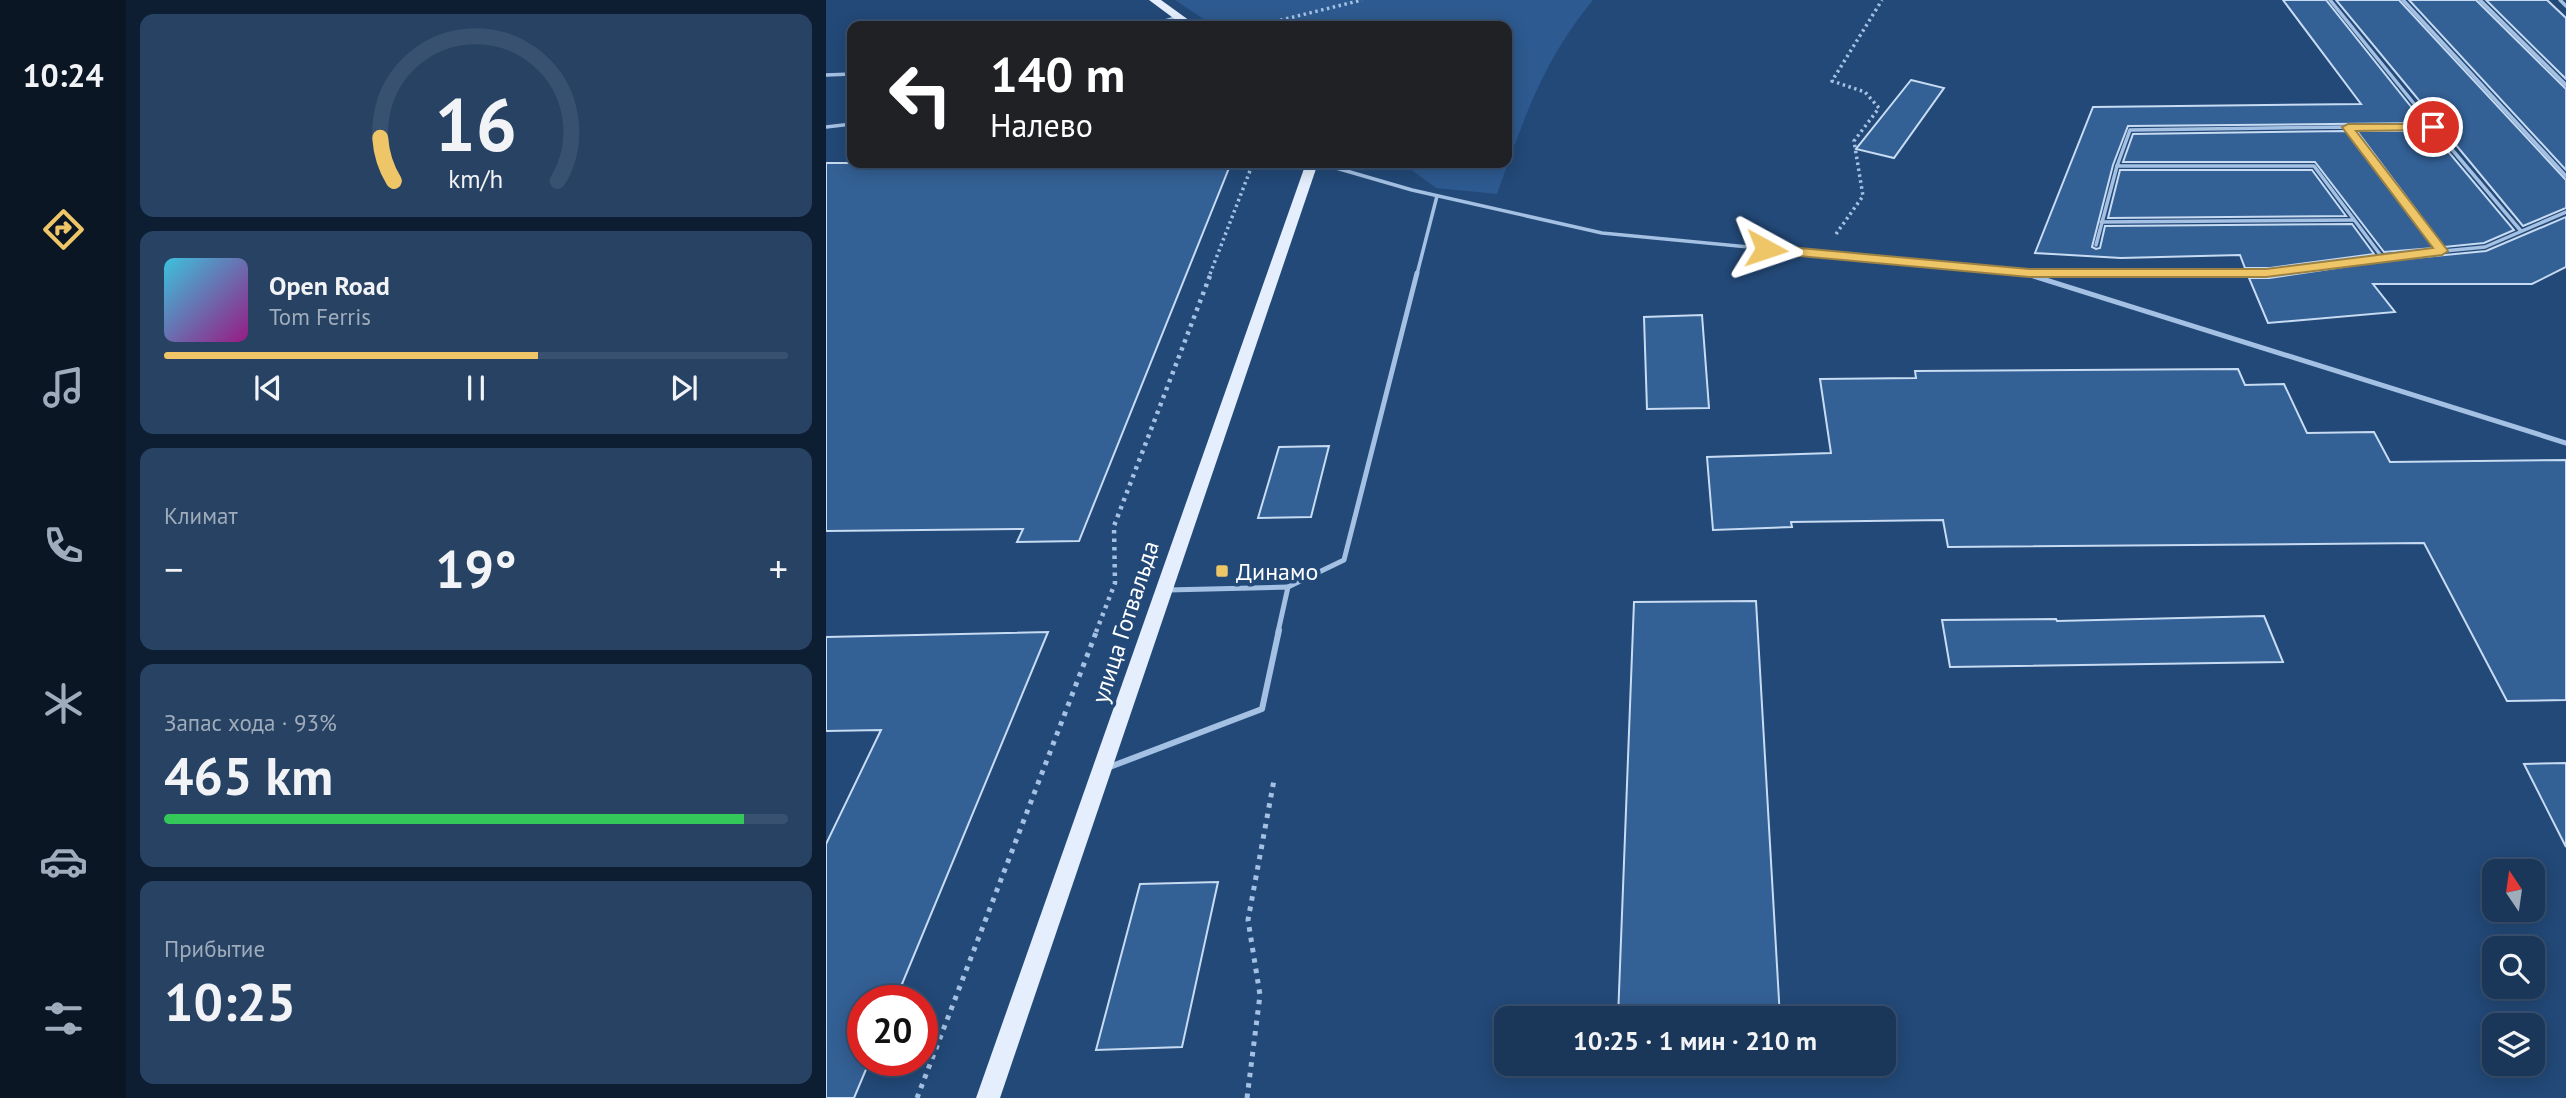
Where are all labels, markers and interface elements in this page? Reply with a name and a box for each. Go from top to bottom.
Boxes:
text: 140 m [990,42,1125,106]
icon: left [875,49,966,140]
text: 10:24 [22,54,104,96]
text: 16 [435,78,517,172]
pin [2403,97,2463,157]
text: Налево [990,104,1093,146]
icon: arrive [2414,108,2452,146]
text: km/h [449,163,503,195]
icon: directions [39,205,88,254]
position arrow [1729,212,1803,286]
text: Open Road [269,269,390,302]
text: Tom Ferris [269,302,371,331]
icon: music [39,363,88,412]
icon: previous [249,369,287,407]
icon: pause [457,369,495,407]
icon: next [665,369,703,407]
text: Климат [164,501,238,530]
icon: phone [39,521,88,570]
text: 19° [435,535,517,602]
street label: улица Готвальда [1084,537,1166,707]
text: − [164,544,183,593]
text: + [769,544,788,593]
place label: Динамо [1236,556,1318,587]
marker: Динамо [1214,563,1230,579]
icon: climate [39,679,88,728]
text: Запас хода · 93% [164,708,337,737]
text: 465 km [164,742,333,809]
icon: car [39,837,88,886]
north arrow [2482,859,2544,922]
map controls [2482,859,2545,1076]
text: Прибытие [164,934,265,963]
button: search [2482,936,2545,999]
text: 10:25 [164,968,296,1035]
speed limit sign: 20 [847,985,938,1076]
icon: filters [39,994,88,1043]
button: layers [2482,1013,2545,1076]
text: 10:25 · 1 мин · 210 m [1573,1024,1817,1057]

